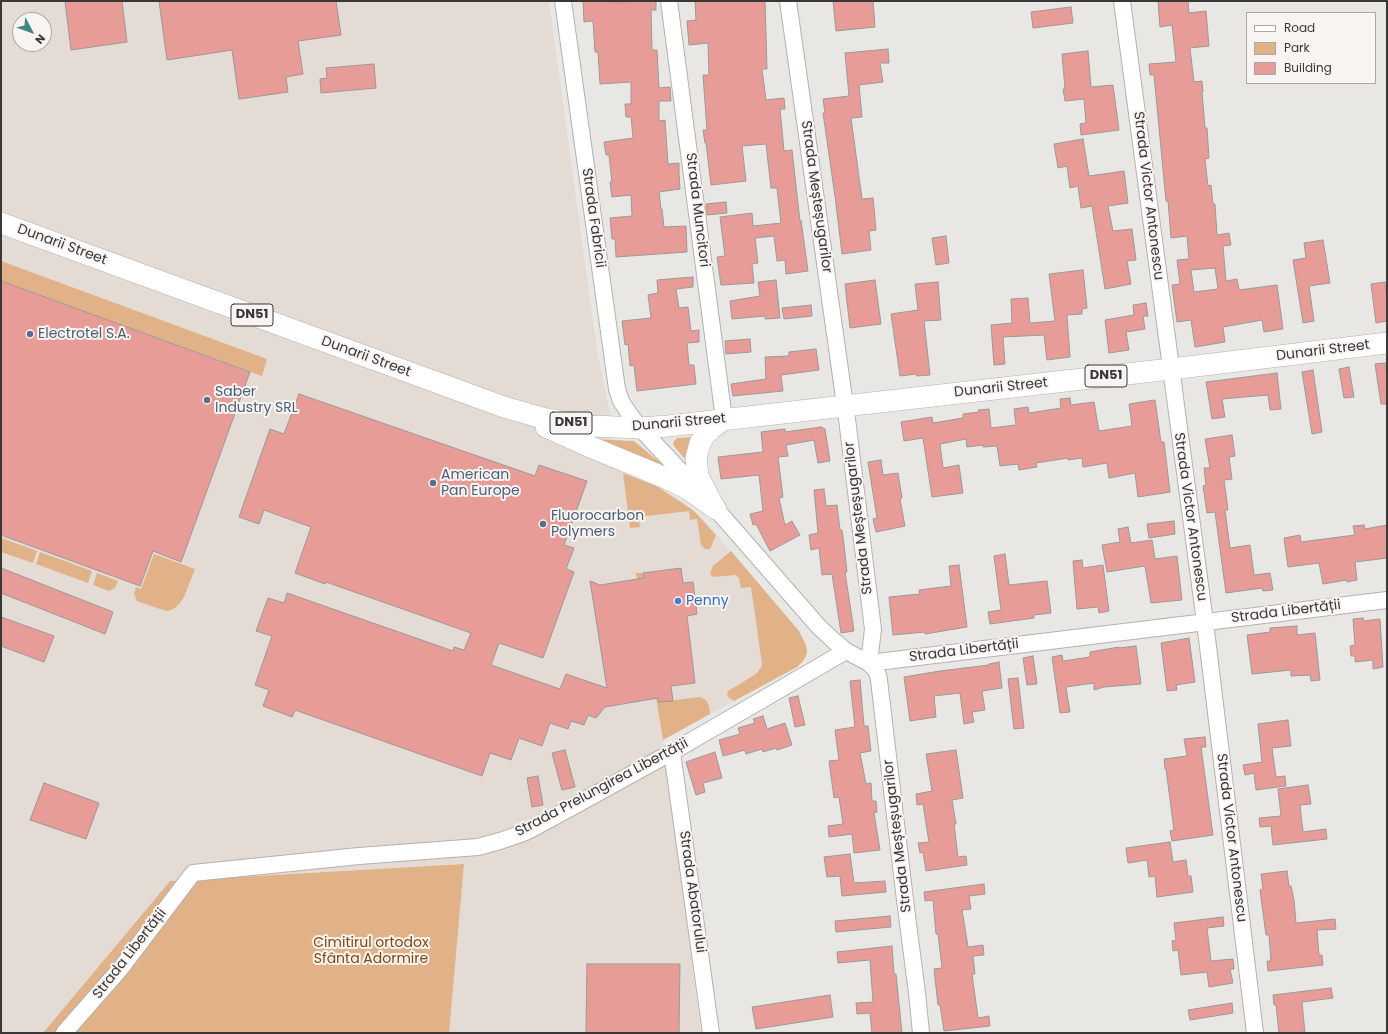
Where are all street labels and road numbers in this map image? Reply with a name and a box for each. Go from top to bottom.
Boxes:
street label: Strada Victor Antonescu [1129,111,1167,281]
street label: Strada Meșteșugarilor [797,120,835,274]
street label: Strada Muncitori [682,152,712,268]
street label: Strada Fabricii [578,167,608,269]
street label: Dunarii Street [15,221,109,269]
road number: DN51 [231,304,273,326]
street label: Dunarii Street [319,333,413,381]
street label: Dunarii Street [1275,337,1371,365]
road number: DN51 [1085,365,1127,387]
street label: Dunarii Street [953,375,1049,401]
street label: Dunarii Street [631,411,727,435]
road number: DN51 [550,412,592,434]
street label: Strada Victor Antonescu [1170,432,1210,602]
street label: Strada Meșteșugarilor [841,441,877,595]
street label: Strada Libertății [1230,597,1342,627]
street label: Strada Libertății [908,636,1020,666]
street label: Strada Prelungirea Libertății [513,735,691,841]
street label: Strada Victor Antonescu [1212,753,1250,923]
street label: Strada Meșteșugarilor [880,759,916,913]
street label: Strada Abatorului [675,830,709,954]
street label: Strada Libertății [89,905,171,1003]

